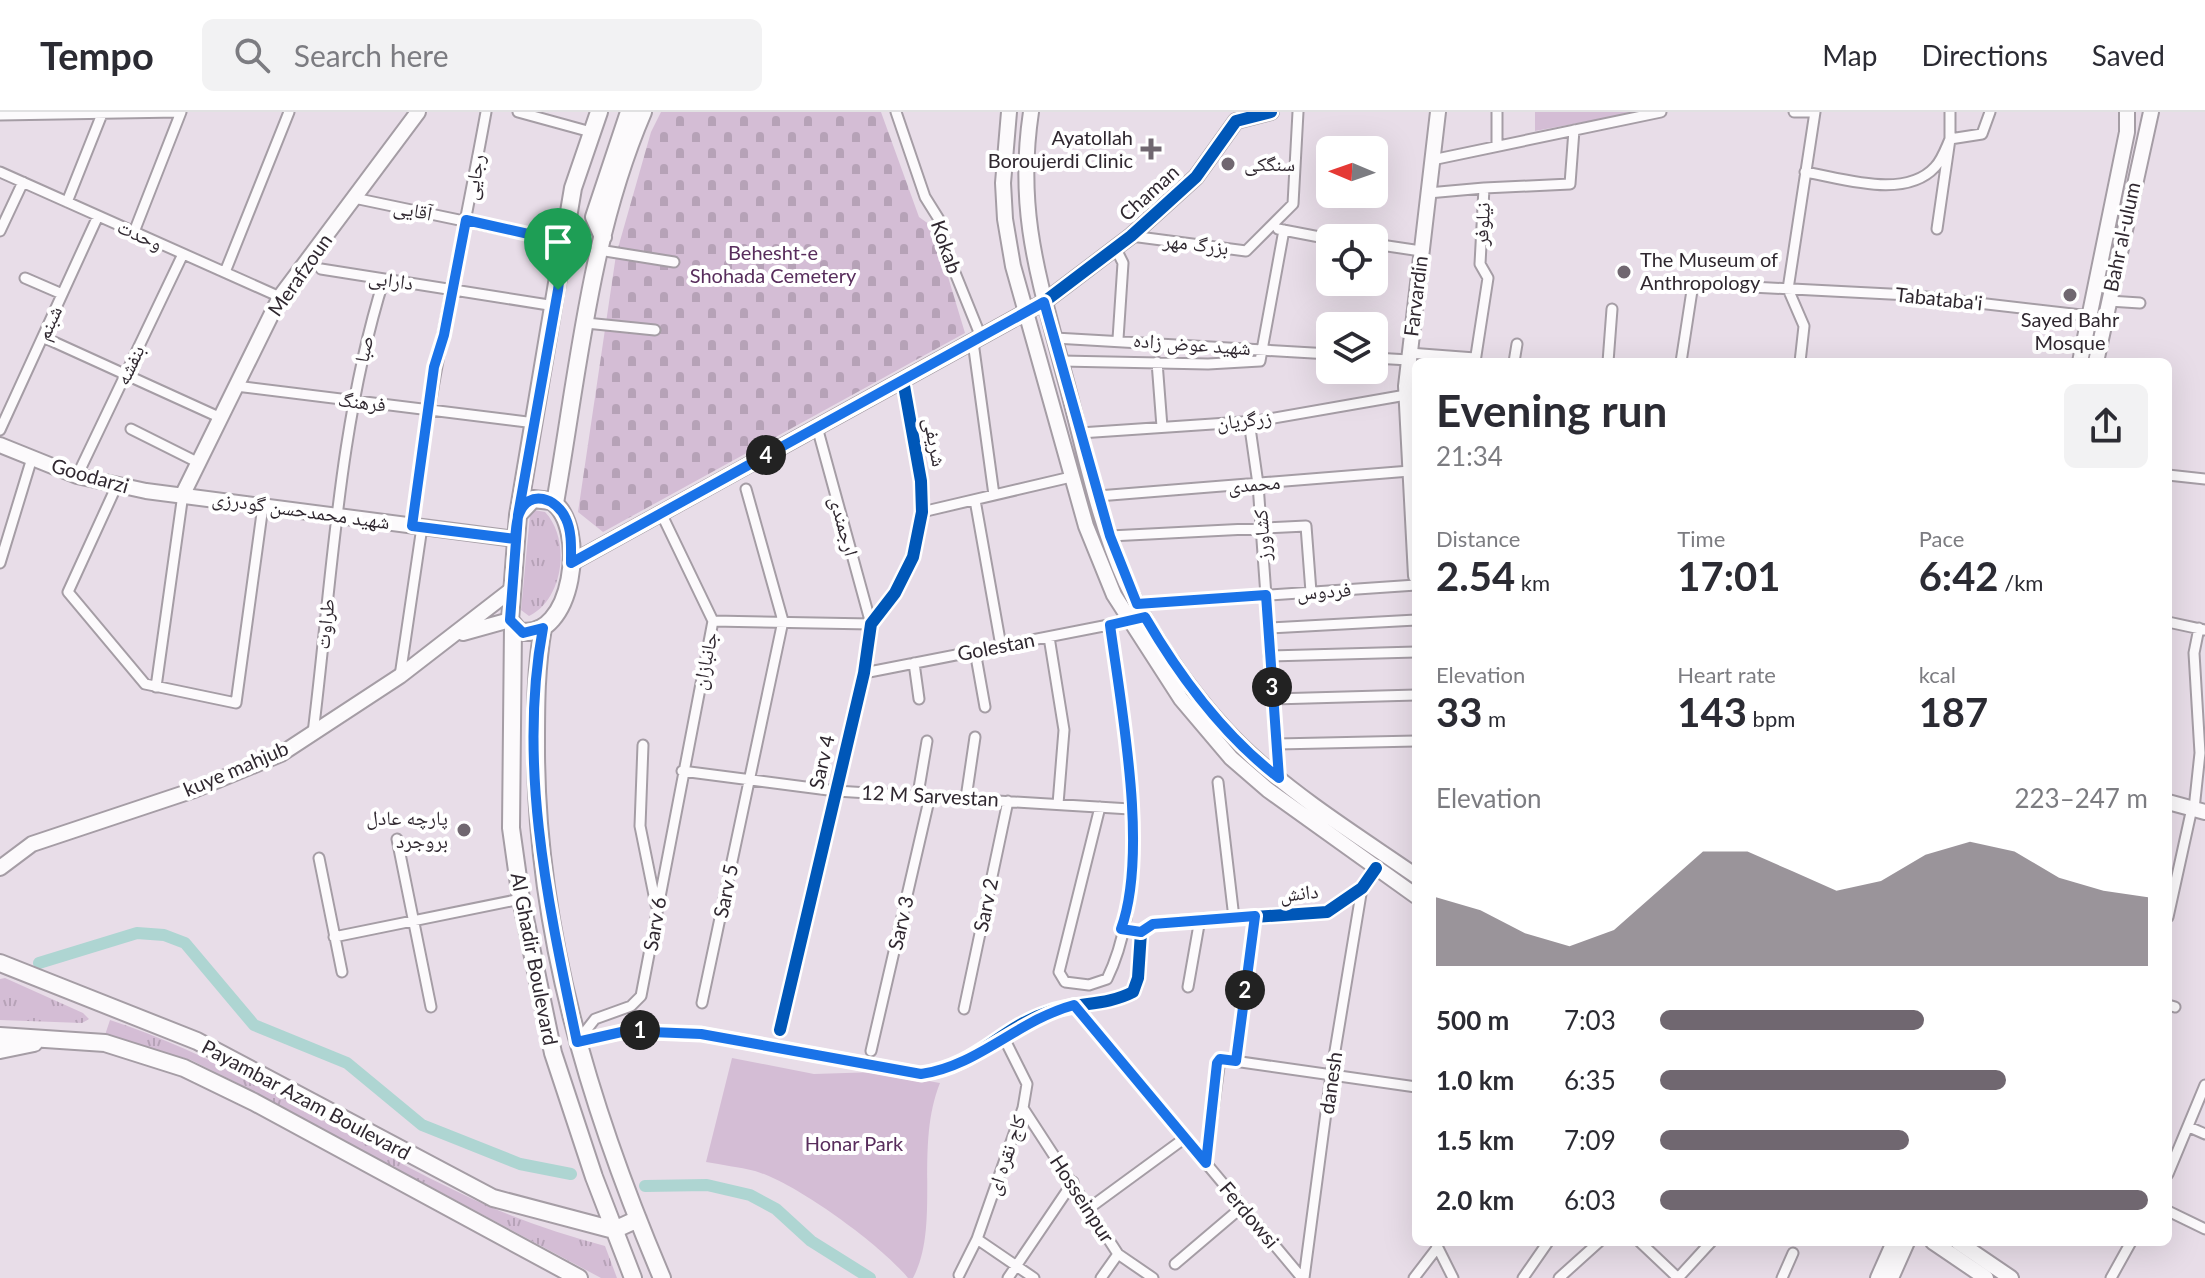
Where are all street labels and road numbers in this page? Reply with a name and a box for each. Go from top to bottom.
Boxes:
street label: رجایی [457,152,490,202]
street label: Chaman [1114,159,1183,225]
street label: Bahr al-ulum [2098,180,2144,294]
street label: آقایی [392,194,435,226]
street label: نیلوفر [1468,202,1494,247]
street label: وحدت [114,214,167,255]
street label: Kokab [927,217,967,277]
street label: بزرگ مهر [1161,227,1230,260]
street label: Merafzoun [262,229,336,320]
street label: Farvardin [1398,254,1432,338]
street label: دارابی [367,264,415,295]
street label: Tabataba'i [1894,282,1984,315]
street label: شبنم [30,302,69,345]
street label: شهید عوض زاده [1132,327,1252,360]
street label: صبا [349,333,378,364]
street label: بنفشه [109,341,149,389]
street label: فرهنگ [337,386,387,416]
street label: زرگریان [1215,404,1273,435]
street label: شریفی [918,415,952,469]
street label: Goodarzi [49,453,132,498]
street label: محمدی [1227,469,1281,498]
street label: شهید محمدحسن گودرزی [211,485,392,534]
street label: ارجمندی [824,493,864,559]
street label: کشاورز [1247,509,1275,563]
street label: فردوس [1296,576,1352,605]
street label: طراوت [309,597,339,650]
street label: Golestan [955,627,1036,665]
street label: جانبازان [686,629,723,692]
street label: Sarv 4 [803,732,839,791]
street label: kuye mahjub [179,735,292,801]
street label: 12 M Sarvestan [861,779,999,811]
street label: Sarv 5 [708,862,742,920]
street label: Al Ghadir Boulevard [506,870,563,1047]
street label: Sarv 2 [968,876,1002,934]
street label: دانش [1278,878,1320,907]
street label: Sarv 3 [882,894,918,952]
street label: Sarv 6 [637,895,671,953]
street label: Payambar Azam Boulevard [198,1034,415,1164]
street label: danesh [1314,1050,1346,1116]
street label: کاج نقره ای [980,1112,1032,1198]
street label: Hosseinpur [1046,1150,1120,1247]
street label: Ferdowsi [1215,1176,1284,1252]

